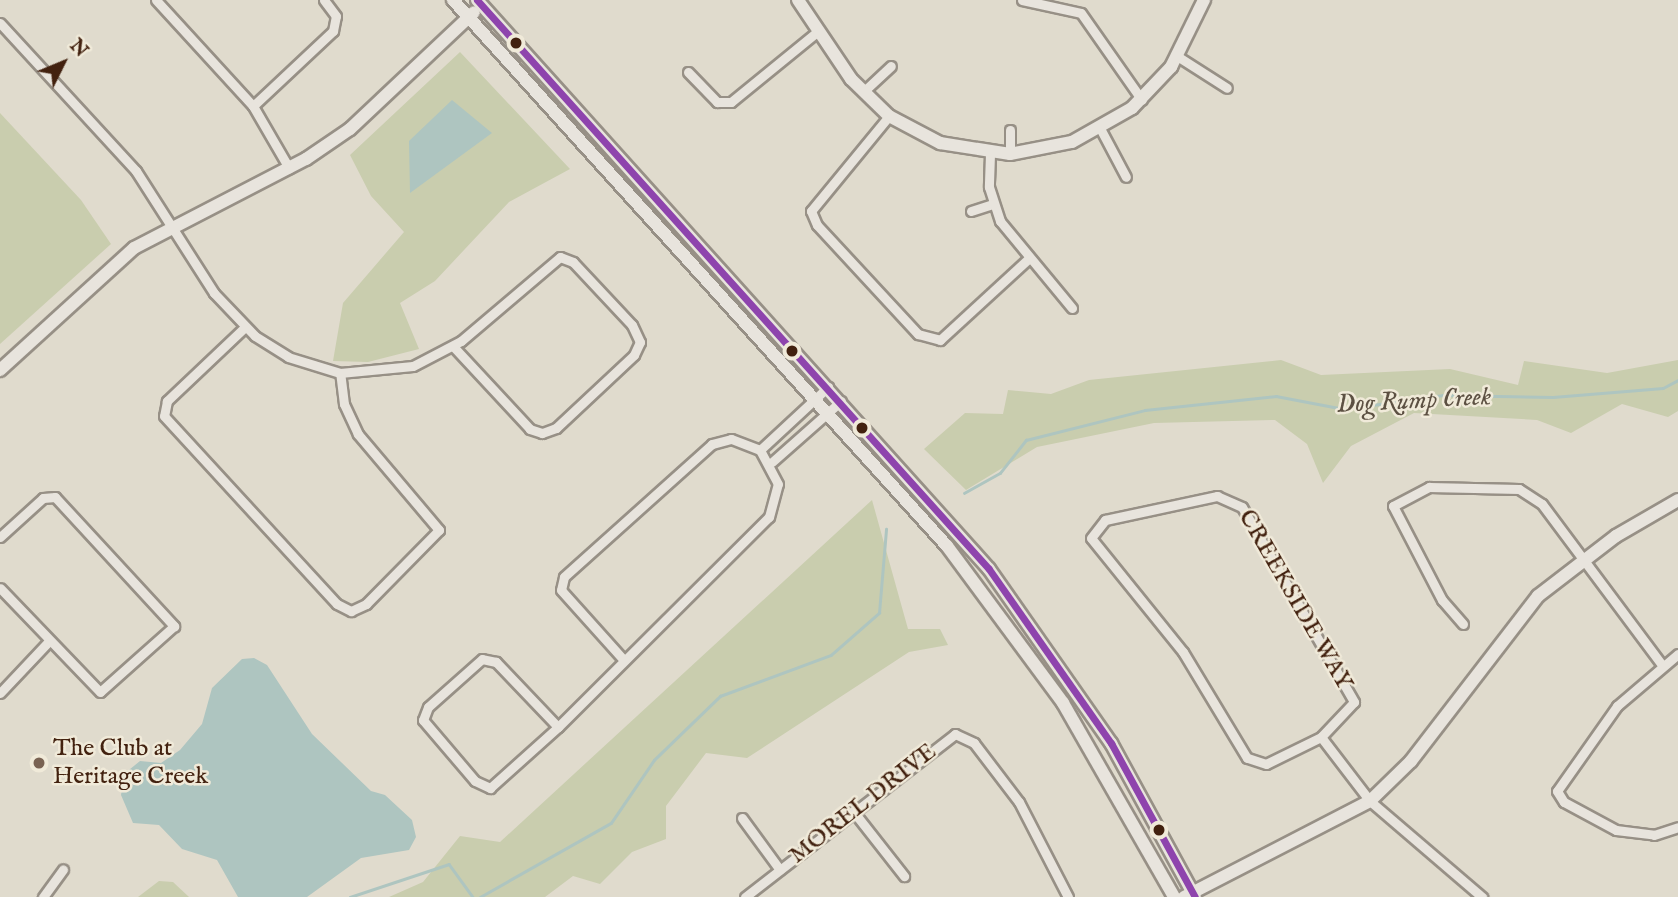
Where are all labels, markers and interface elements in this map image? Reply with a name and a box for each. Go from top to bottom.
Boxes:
north arrow [28,28,98,98]
text: N [64,34,93,63]
unlabelled marker [509,36,523,50]
unlabelled marker [785,344,799,358]
water label: Dog Rump Creek [1336,381,1492,421]
unlabelled marker [855,421,869,435]
street label: CREEKSIDE WAY [1232,505,1358,695]
place label: The Club at Heritage Creek [53,735,208,791]
street label: MOREL DRIVE [784,738,942,870]
marker: The Club at Heritage Creek [31,755,47,771]
unlabelled marker [1152,823,1166,837]

